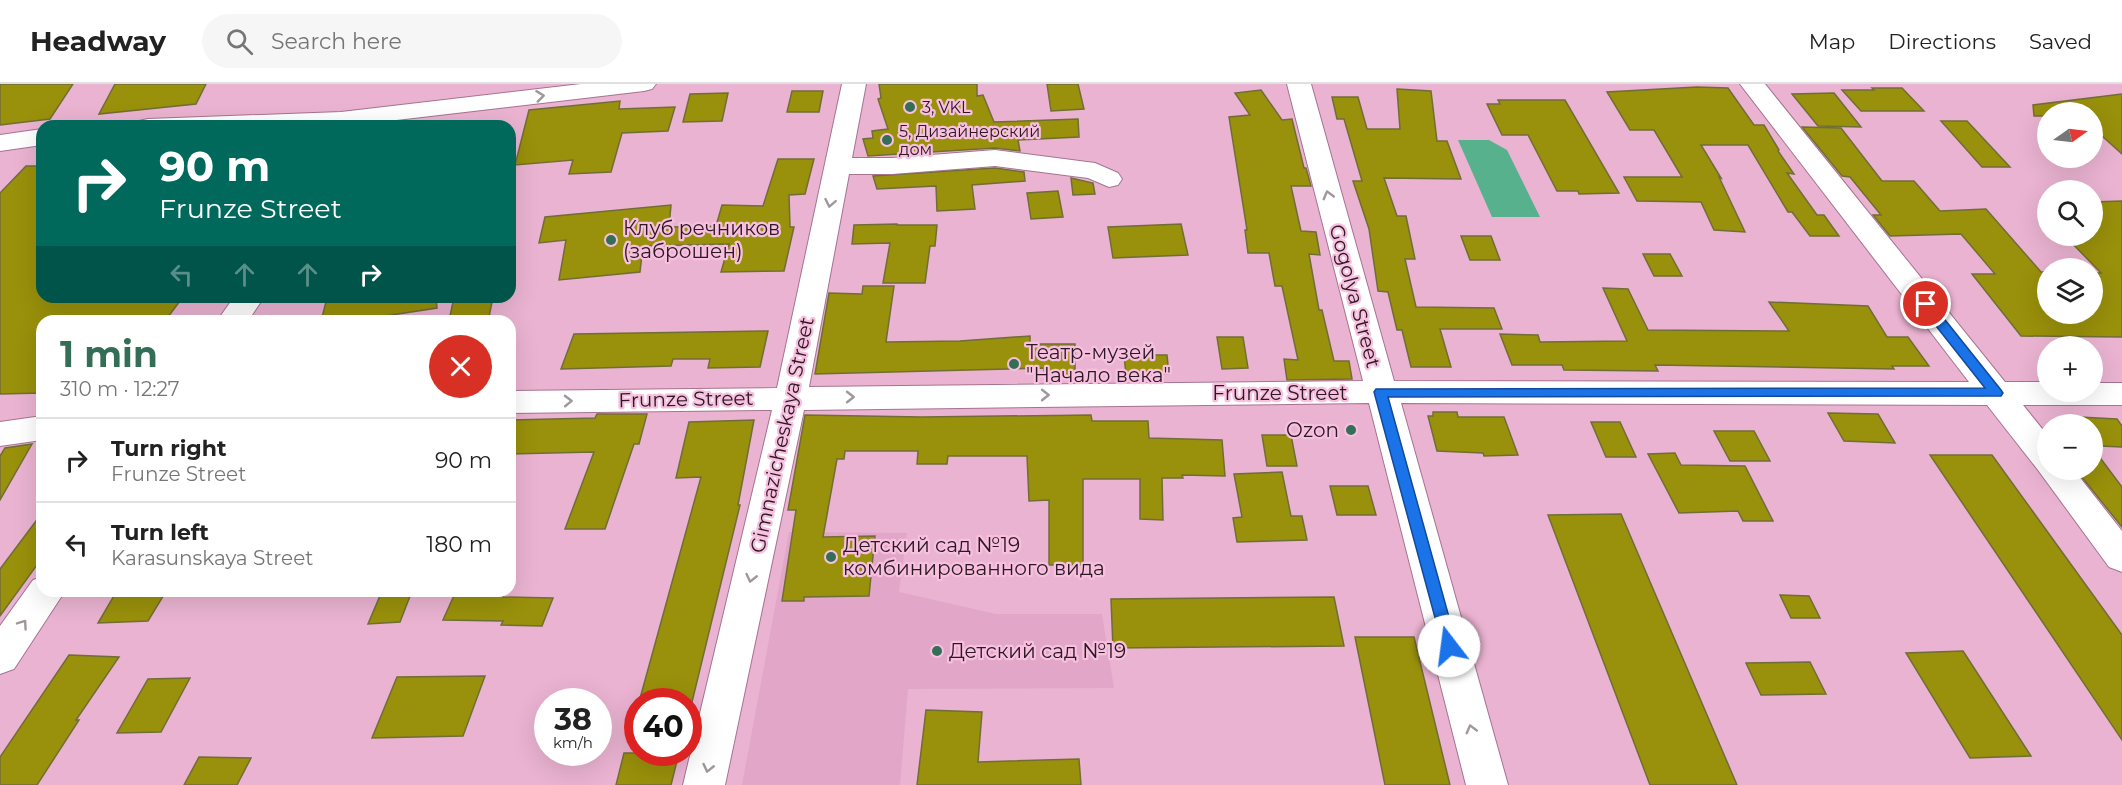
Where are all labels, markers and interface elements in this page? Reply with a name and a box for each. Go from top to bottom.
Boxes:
search box [202,14,622,68]
text: Headway [30,24,166,58]
icon: search [223,25,256,58]
text: Search here [271,28,402,55]
text: Map [1809,29,1855,54]
text: Directions [1888,29,1996,54]
text: Saved [2029,29,2092,54]
one-way arrow [535,90,545,103]
place label: 3, VKL [922,98,971,117]
marker: 3, VKL [903,100,917,114]
north arrow [2037,102,2103,168]
map controls [2037,102,2103,480]
place label: 5, Дизайнерский дом [899,122,1040,159]
marker: 5, Дизайнерский дом [880,133,894,147]
text: 90 m [159,140,270,192]
icon: right [60,144,138,222]
button: search [2037,180,2103,246]
one-way arrow [1323,191,1336,201]
text: Frunze Street [159,192,342,225]
one-way arrow [824,198,837,208]
place label: Клуб речников (заброшен) [623,216,780,263]
street label: Gogolya Street [1324,222,1386,370]
marker: Клуб речников (заброшен) [604,233,618,247]
icon: left [165,258,198,291]
icon: ahead [228,258,261,291]
icon: ahead [291,258,324,291]
icon: right [354,258,387,291]
button: layers [2037,258,2103,324]
pin [1900,278,1951,329]
icon: arrive [1909,287,1942,320]
street label: Gimnazicheskaya Street [745,315,819,555]
text: 1 min [60,332,158,376]
button: close [429,335,492,398]
button: + [2037,336,2103,402]
place label: Театр-музей "Начало века" [1026,340,1171,387]
marker: Театр-музей "Начало века" [1007,357,1021,371]
text: 310 m · 12:27 [60,377,180,401]
street label: Frunze Street [1212,381,1348,405]
street label: Frunze Street [618,386,754,412]
one-way arrow [1040,389,1049,401]
one-way arrow [845,391,854,403]
one-way arrow [564,395,573,407]
button: − [2037,414,2103,480]
place label: Ozon [1286,418,1339,442]
marker: Ozon [1344,423,1358,437]
text: Turn right [111,435,226,462]
icon: right [60,444,93,477]
text: 90 m [435,447,492,474]
text: Frunze Street [111,462,246,486]
text: Turn left [111,519,209,546]
icon: left [60,528,93,561]
text: 180 m [426,531,492,558]
place label: Детский сад №19 комбинированного вида [843,533,1105,580]
text: Karasunskaya Street [111,546,313,570]
marker: Детский сад №19 комбинированного вида [824,550,838,564]
one-way arrow [745,572,758,582]
position arrow [1417,614,1481,678]
one-way arrow [16,620,27,631]
place label: Детский сад №19 [949,639,1126,663]
marker: Детский сад №19 [930,644,944,658]
speed limit sign: 40 [624,688,702,766]
text: 38 [554,701,592,738]
one-way arrow [1466,724,1479,734]
text: km/h [553,733,593,752]
one-way arrow [702,763,715,773]

